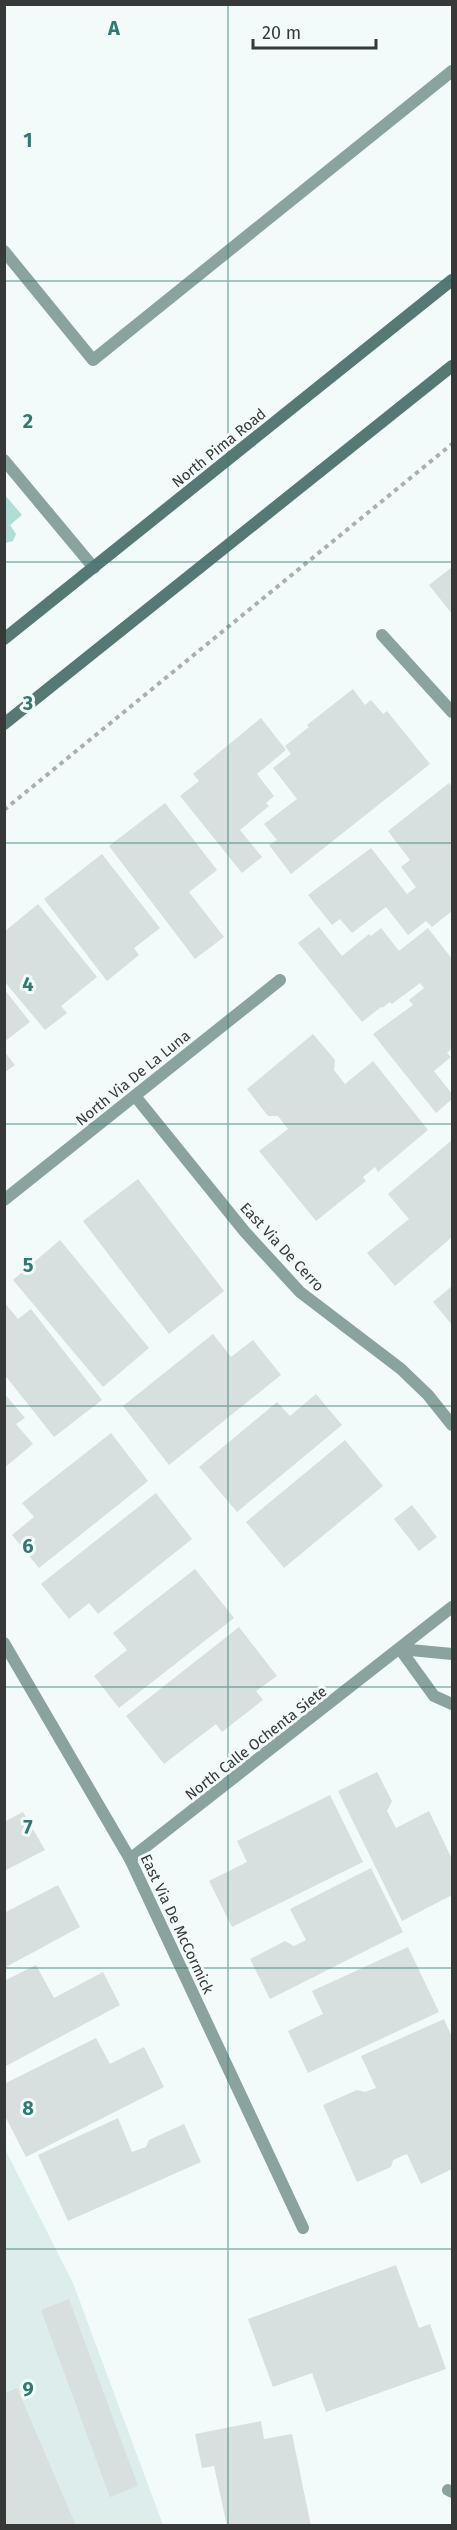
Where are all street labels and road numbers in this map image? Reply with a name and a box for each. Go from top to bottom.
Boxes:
street label: North Pima Road [168,405,270,491]
street label: North Via De La Luna [72,1026,194,1130]
street label: East Via De Cerro [236,1199,328,1295]
street label: North Calle Ochenta Siete [182,1682,330,1804]
street label: East Via De McCormick [137,1851,217,1997]

